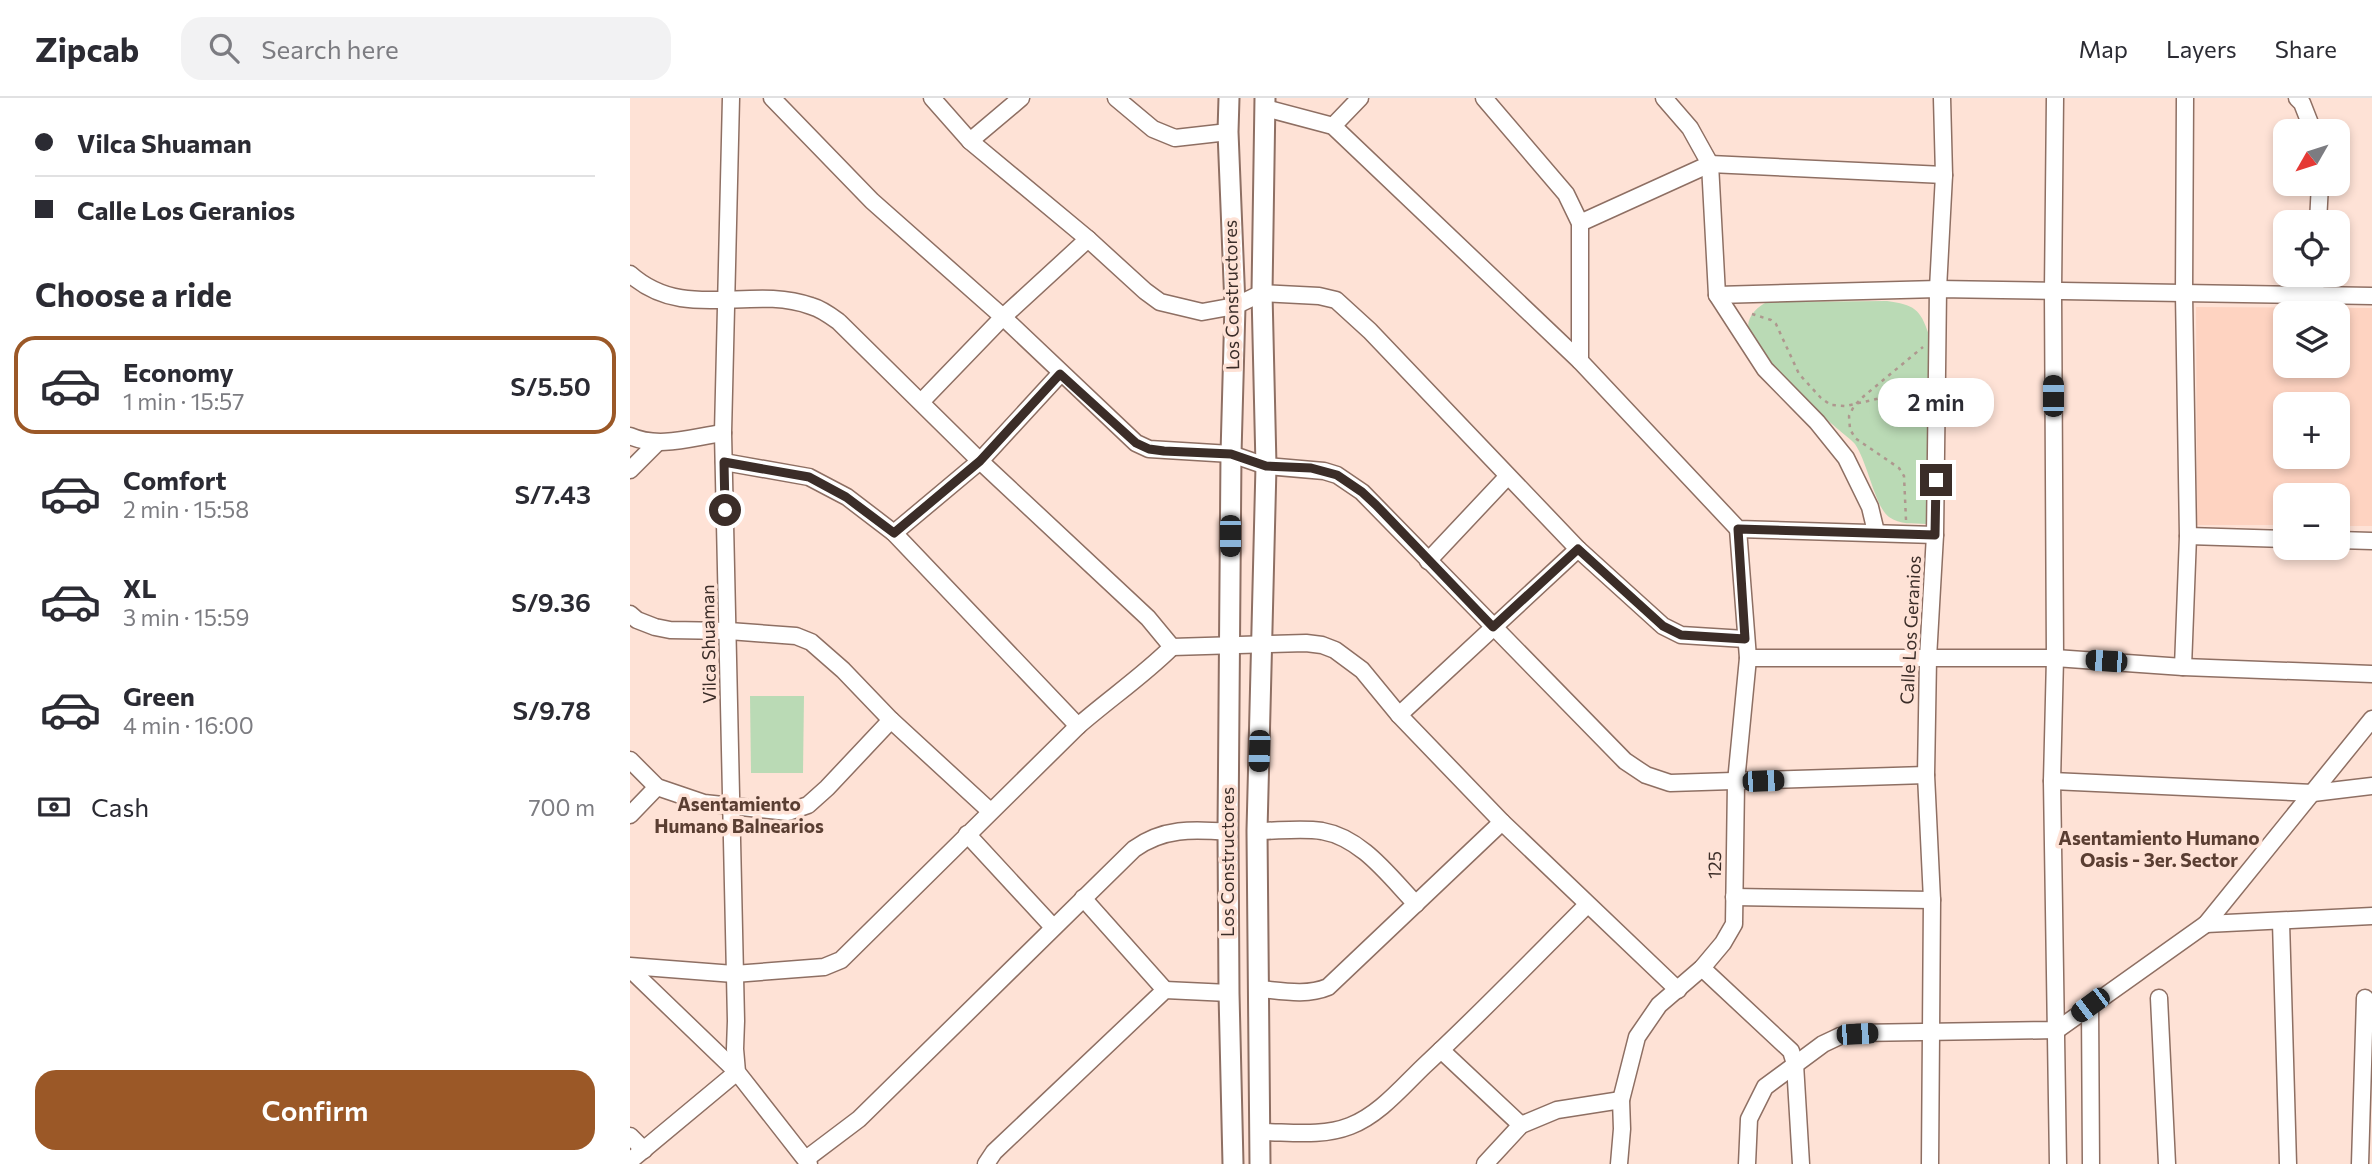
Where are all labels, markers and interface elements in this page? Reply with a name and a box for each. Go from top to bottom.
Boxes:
search box [181,17,671,80]
text: Zipcab [35,28,139,69]
icon: search [205,29,243,67]
text: Search here [261,33,399,64]
text: Map [2079,34,2128,63]
text: Layers [2166,34,2237,63]
text: Share [2275,34,2337,63]
north arrow [2273,119,2350,196]
map controls [2273,119,2350,560]
text: Vilca Shuaman [77,127,252,158]
text: Calle Los Geranios [77,194,295,225]
button: locate [2273,210,2350,287]
street label: Los Constructores [1219,220,1243,370]
text: Choose a ride [35,274,232,314]
button: layers [2273,301,2350,378]
icon: car [39,354,102,417]
text: Economy [123,356,234,387]
text: S/5.50 [510,370,591,401]
car [2043,375,2064,417]
callout: 2 min [1878,378,1994,428]
text: 1 min · 15:57 [123,387,244,415]
text: 2 min [1908,388,1964,416]
button: + [2273,392,2350,469]
icon: car [39,462,102,525]
text: Comfort [123,464,226,495]
route end [1920,464,1952,496]
text: S/7.43 [514,478,591,509]
button: − [2273,483,2350,560]
route start [709,494,741,526]
text: 2 min · 15:58 [123,495,249,523]
car [1220,515,1241,557]
street label: Calle Los Geranios [1895,555,1925,705]
icon: car [39,570,102,633]
text: XL [123,572,157,603]
street label: Vilca Shuaman [696,584,720,704]
text: S/9.36 [511,586,591,617]
text: 3 min · 15:59 [123,603,250,631]
car [2085,649,2128,673]
icon: car [39,678,102,741]
text: Green [123,680,195,711]
text: S/9.78 [513,694,591,725]
text: 4 min · 16:00 [123,711,254,739]
car [1248,730,1271,772]
car [1742,770,1785,792]
street label: Los Constructores [1216,787,1238,937]
icon: cash [35,788,73,826]
text: Cash [91,791,149,822]
district label: Asentamiento Humano Balnearios [654,792,824,837]
text: 700 m [528,793,595,821]
district label: Asentamiento Humano Oasis - 3er. Sector [2058,826,2260,871]
street label: 125 [1703,851,1725,879]
car [2067,984,2114,1026]
car [1836,1022,1879,1046]
button: Confirm [35,1070,595,1150]

